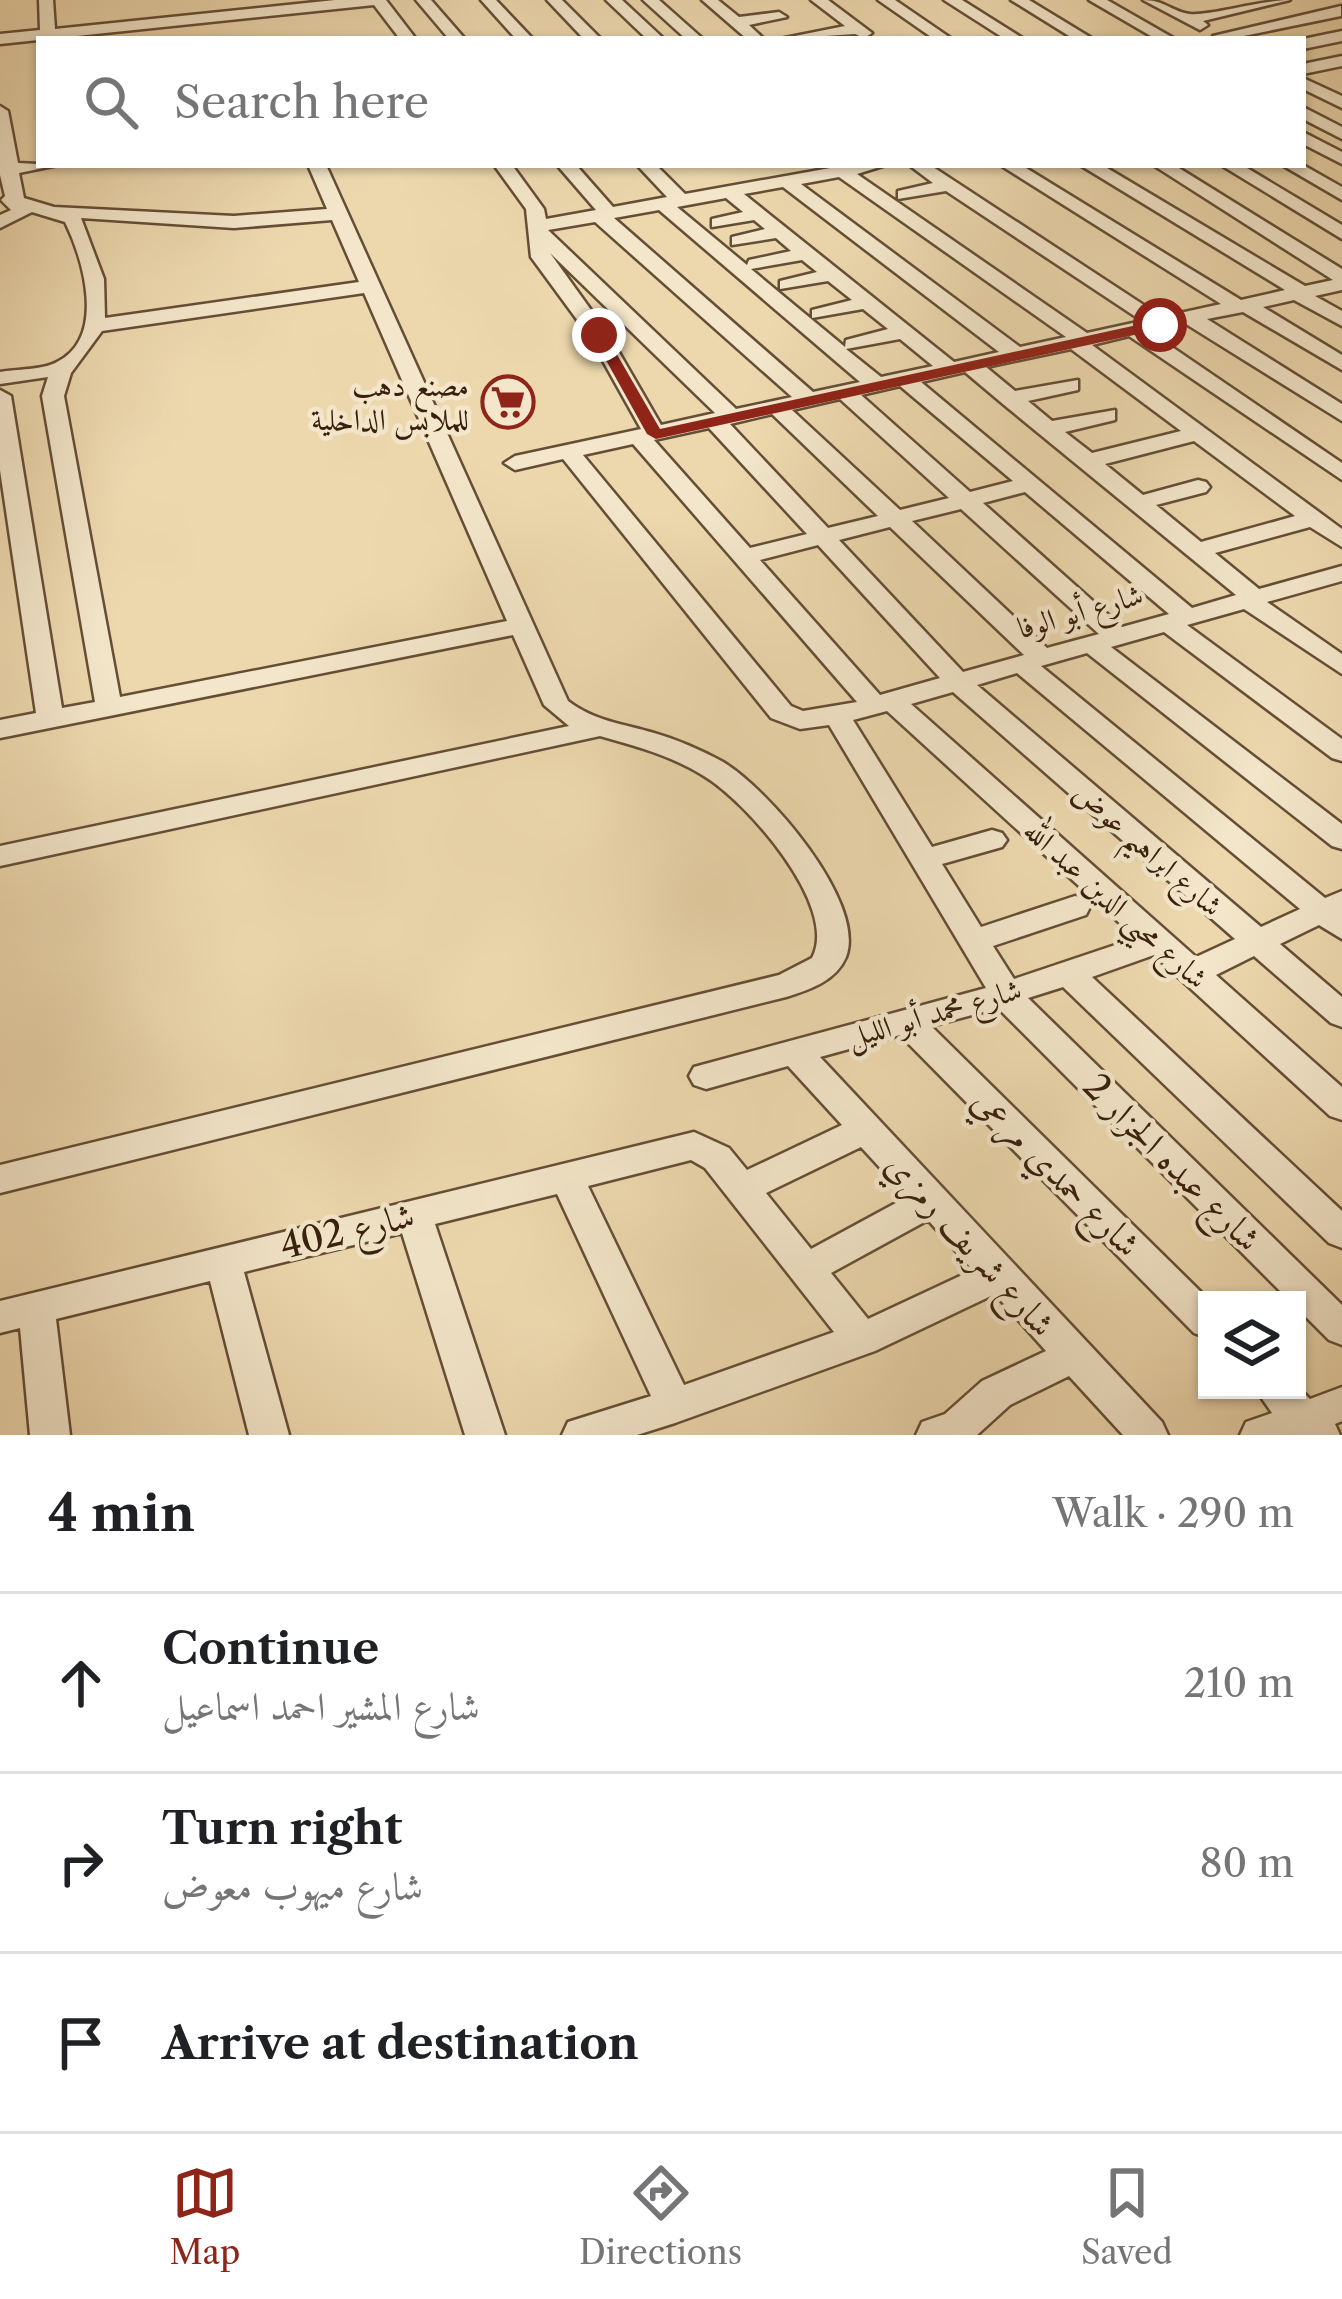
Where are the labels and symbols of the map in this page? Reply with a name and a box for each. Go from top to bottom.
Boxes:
route start [1133,298,1187,352]
route end [572,308,626,362]
place label: مصنع دهب للملابس الداخلية [311,367,469,440]
supermarket icon: مصنع دهب للملابس الداخلية [480,374,536,430]
street label: شارع أبو الوفا [1012,574,1149,653]
street label: شارع ابراهيم عوض [1058,774,1231,933]
street label: شارع محيي الدين عبد الله [1010,809,1218,1004]
street label: شارع محمد أبو الليل [842,969,1027,1062]
street label: شارع عبده الجزار 2 [1069,1064,1271,1266]
street label: شارع حمدي مرعي [957,1078,1151,1272]
street label: شارع شريف رمزي [870,1143,1065,1351]
street label: شارع 402 [275,1192,421,1277]

